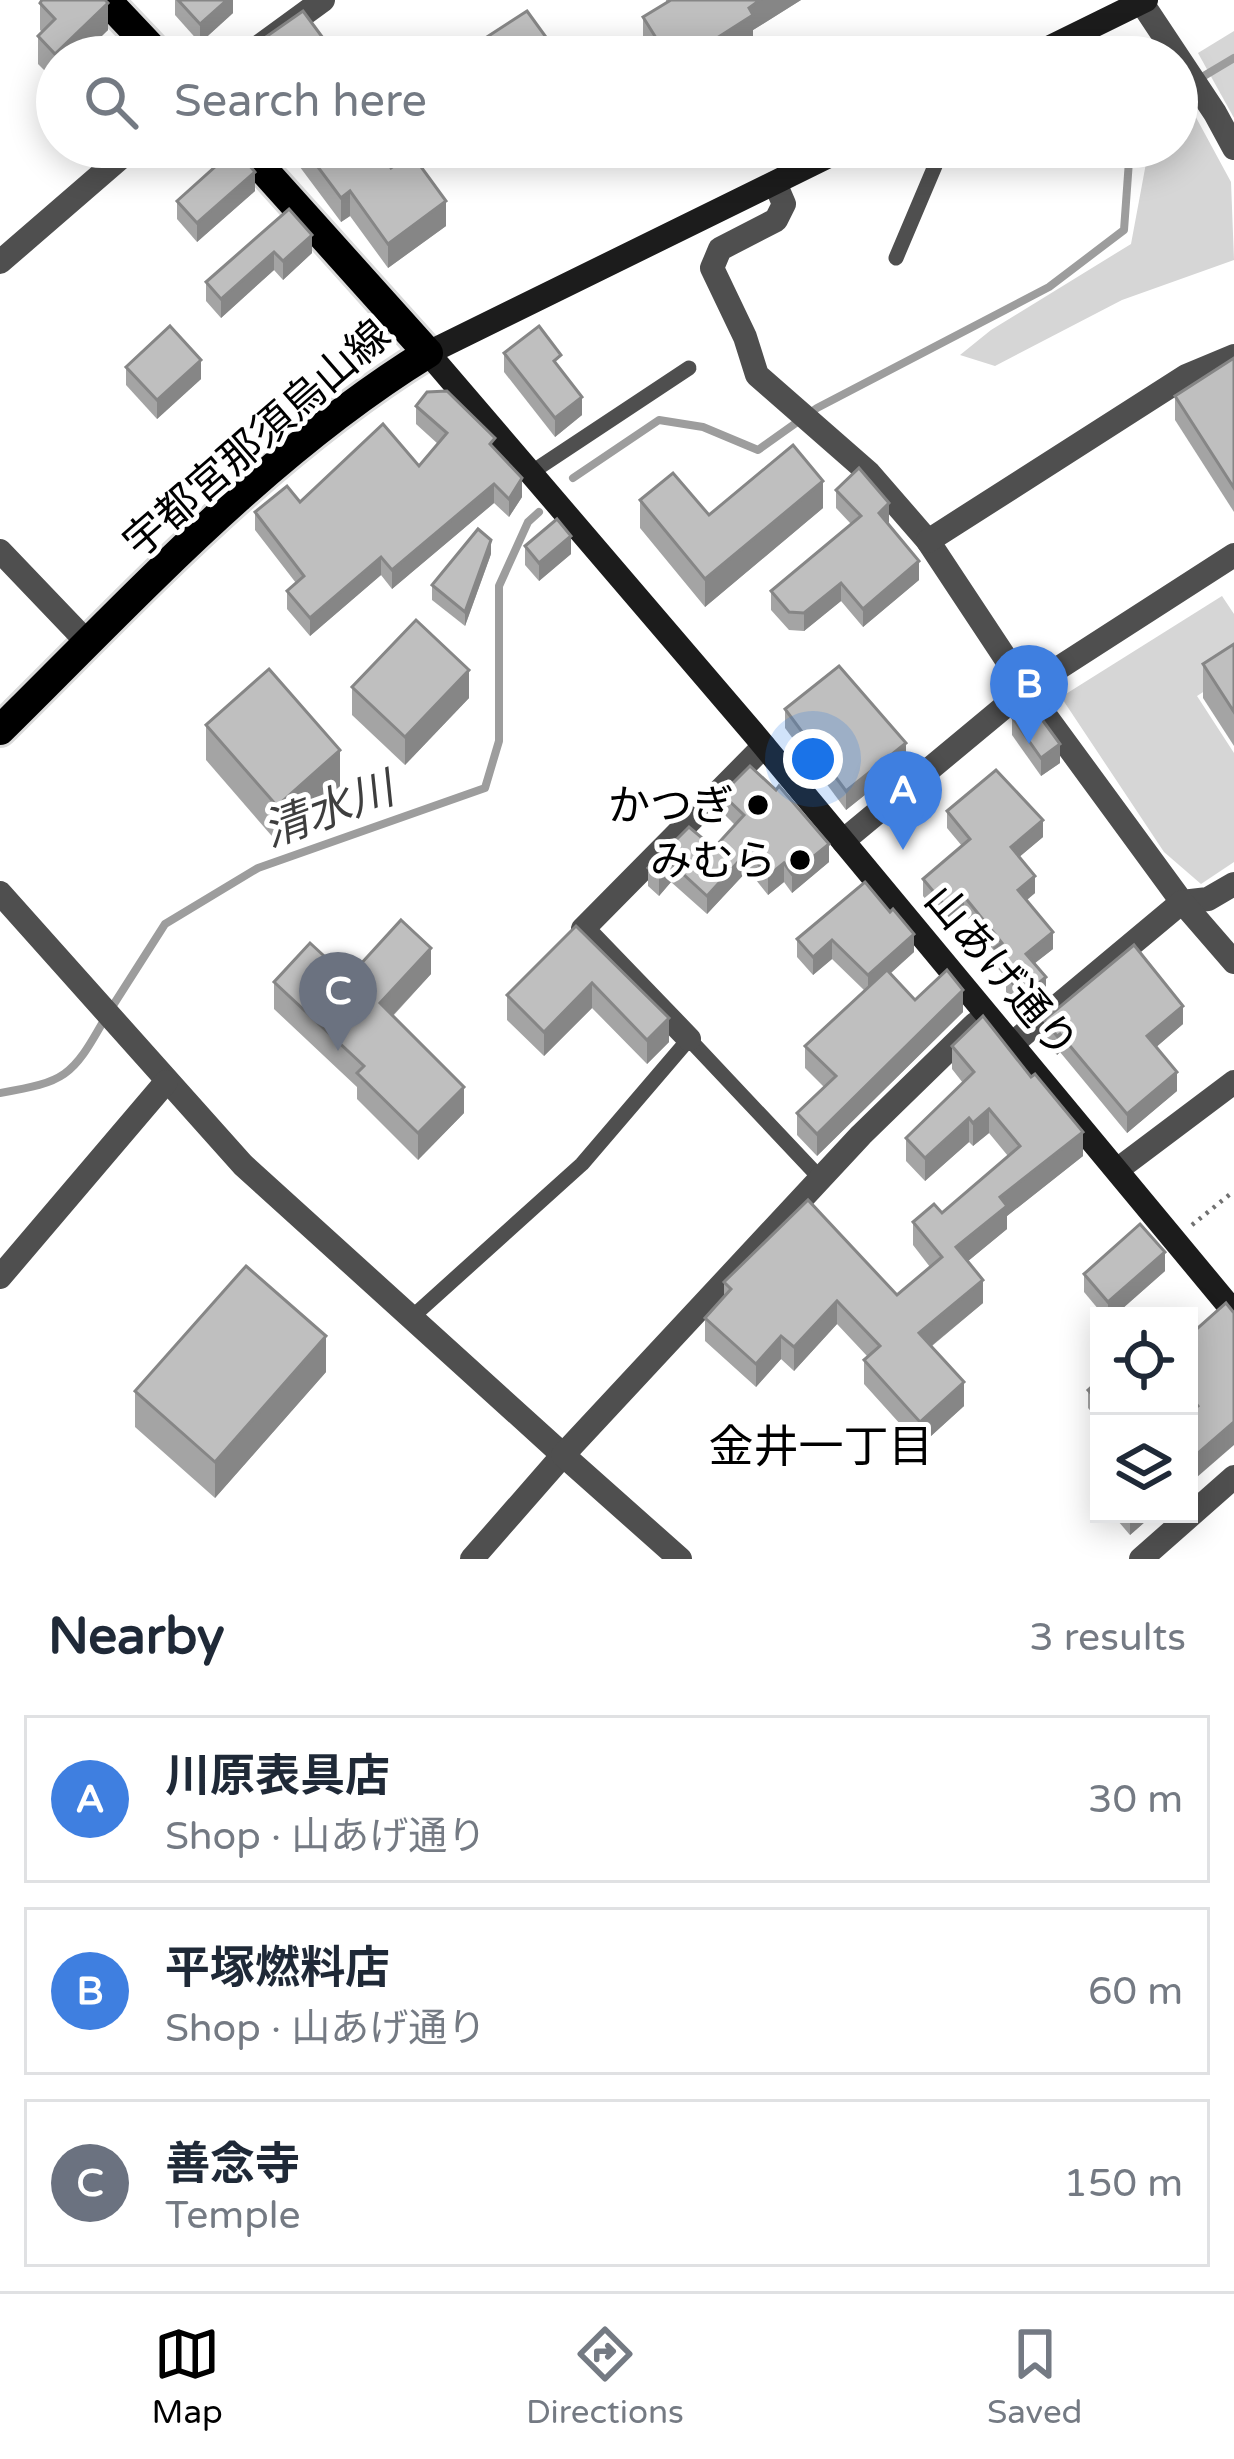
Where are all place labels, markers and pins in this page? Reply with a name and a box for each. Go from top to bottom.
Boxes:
pin: B [990,645,1068,744]
pin: A [864,751,942,850]
place label: かつぎ [608,781,734,832]
marker: かつぎ [745,792,771,818]
place label: みむら [650,836,776,887]
marker: みむら [787,847,813,873]
pin: C [299,952,377,1051]

